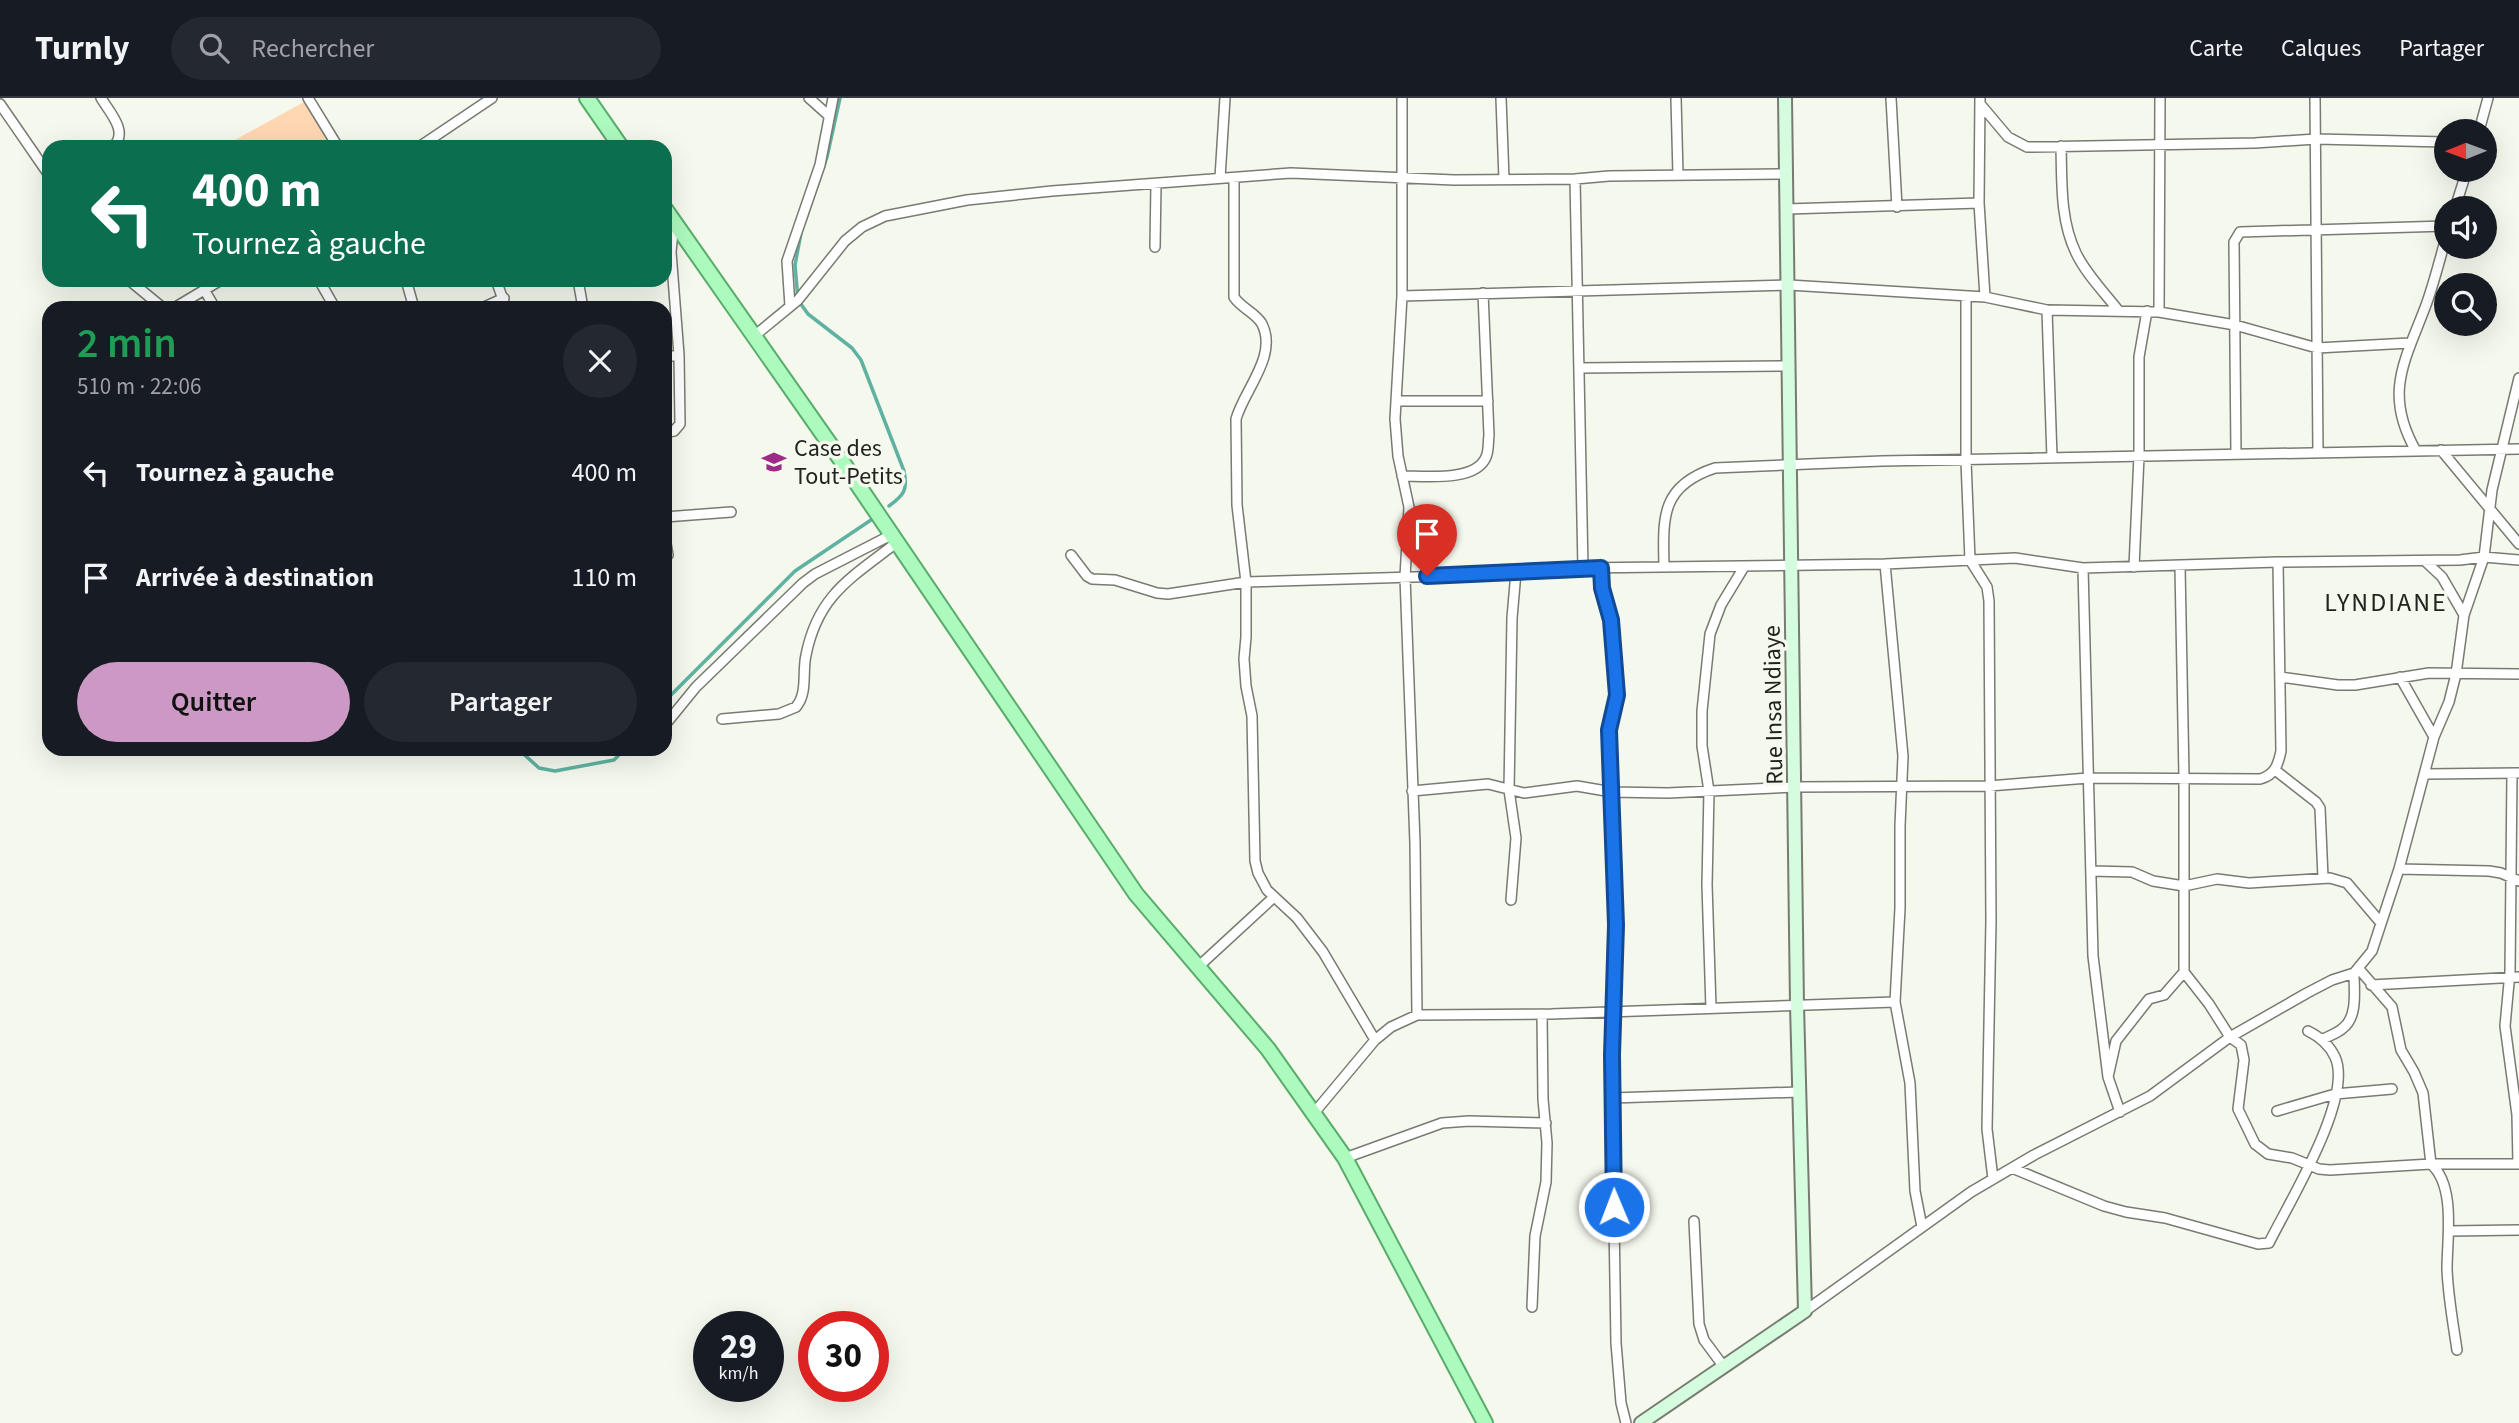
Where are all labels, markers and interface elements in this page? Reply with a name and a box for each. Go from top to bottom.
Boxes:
search box [171,17,661,80]
text: Turnly [35,25,129,72]
icon: search [195,29,233,67]
text: Rechercher [251,30,374,67]
text: Carte [2189,31,2243,66]
text: Calques [2281,31,2361,66]
text: Partager [2399,31,2484,66]
north arrow [2434,119,2497,182]
map controls [2434,119,2497,336]
text: 400 m [192,156,321,226]
icon: left [77,168,168,259]
button: sound [2434,196,2497,259]
text: Tournez à gauche [192,221,426,267]
button: search [2434,273,2497,336]
text: 2 min [77,314,177,374]
button: close [563,324,637,398]
text: 510 m · 22:06 [77,370,201,403]
place label: Case des Tout-Petits [794,431,903,494]
school or university icon: Case des Tout-Petits [760,448,788,476]
icon: left [77,454,115,492]
text: Tournez à gauche [136,454,335,491]
text: 400 m [571,454,637,491]
pin [1397,504,1457,576]
icon: arrive [1408,515,1446,553]
icon: arrive [77,559,115,597]
text: Arrivée à destination [136,559,374,596]
text: 110 m [571,559,637,596]
district label: LYNDIANE [2324,584,2448,621]
street label: Rue Insa Ndiaye [1755,625,1792,785]
button: Quitter [77,662,350,742]
button: Partager [364,662,637,742]
position arrow [1577,1170,1651,1244]
speed limit sign: 30 [798,1311,889,1402]
text: 29 [720,1322,757,1372]
text: km/h [719,1361,758,1386]

